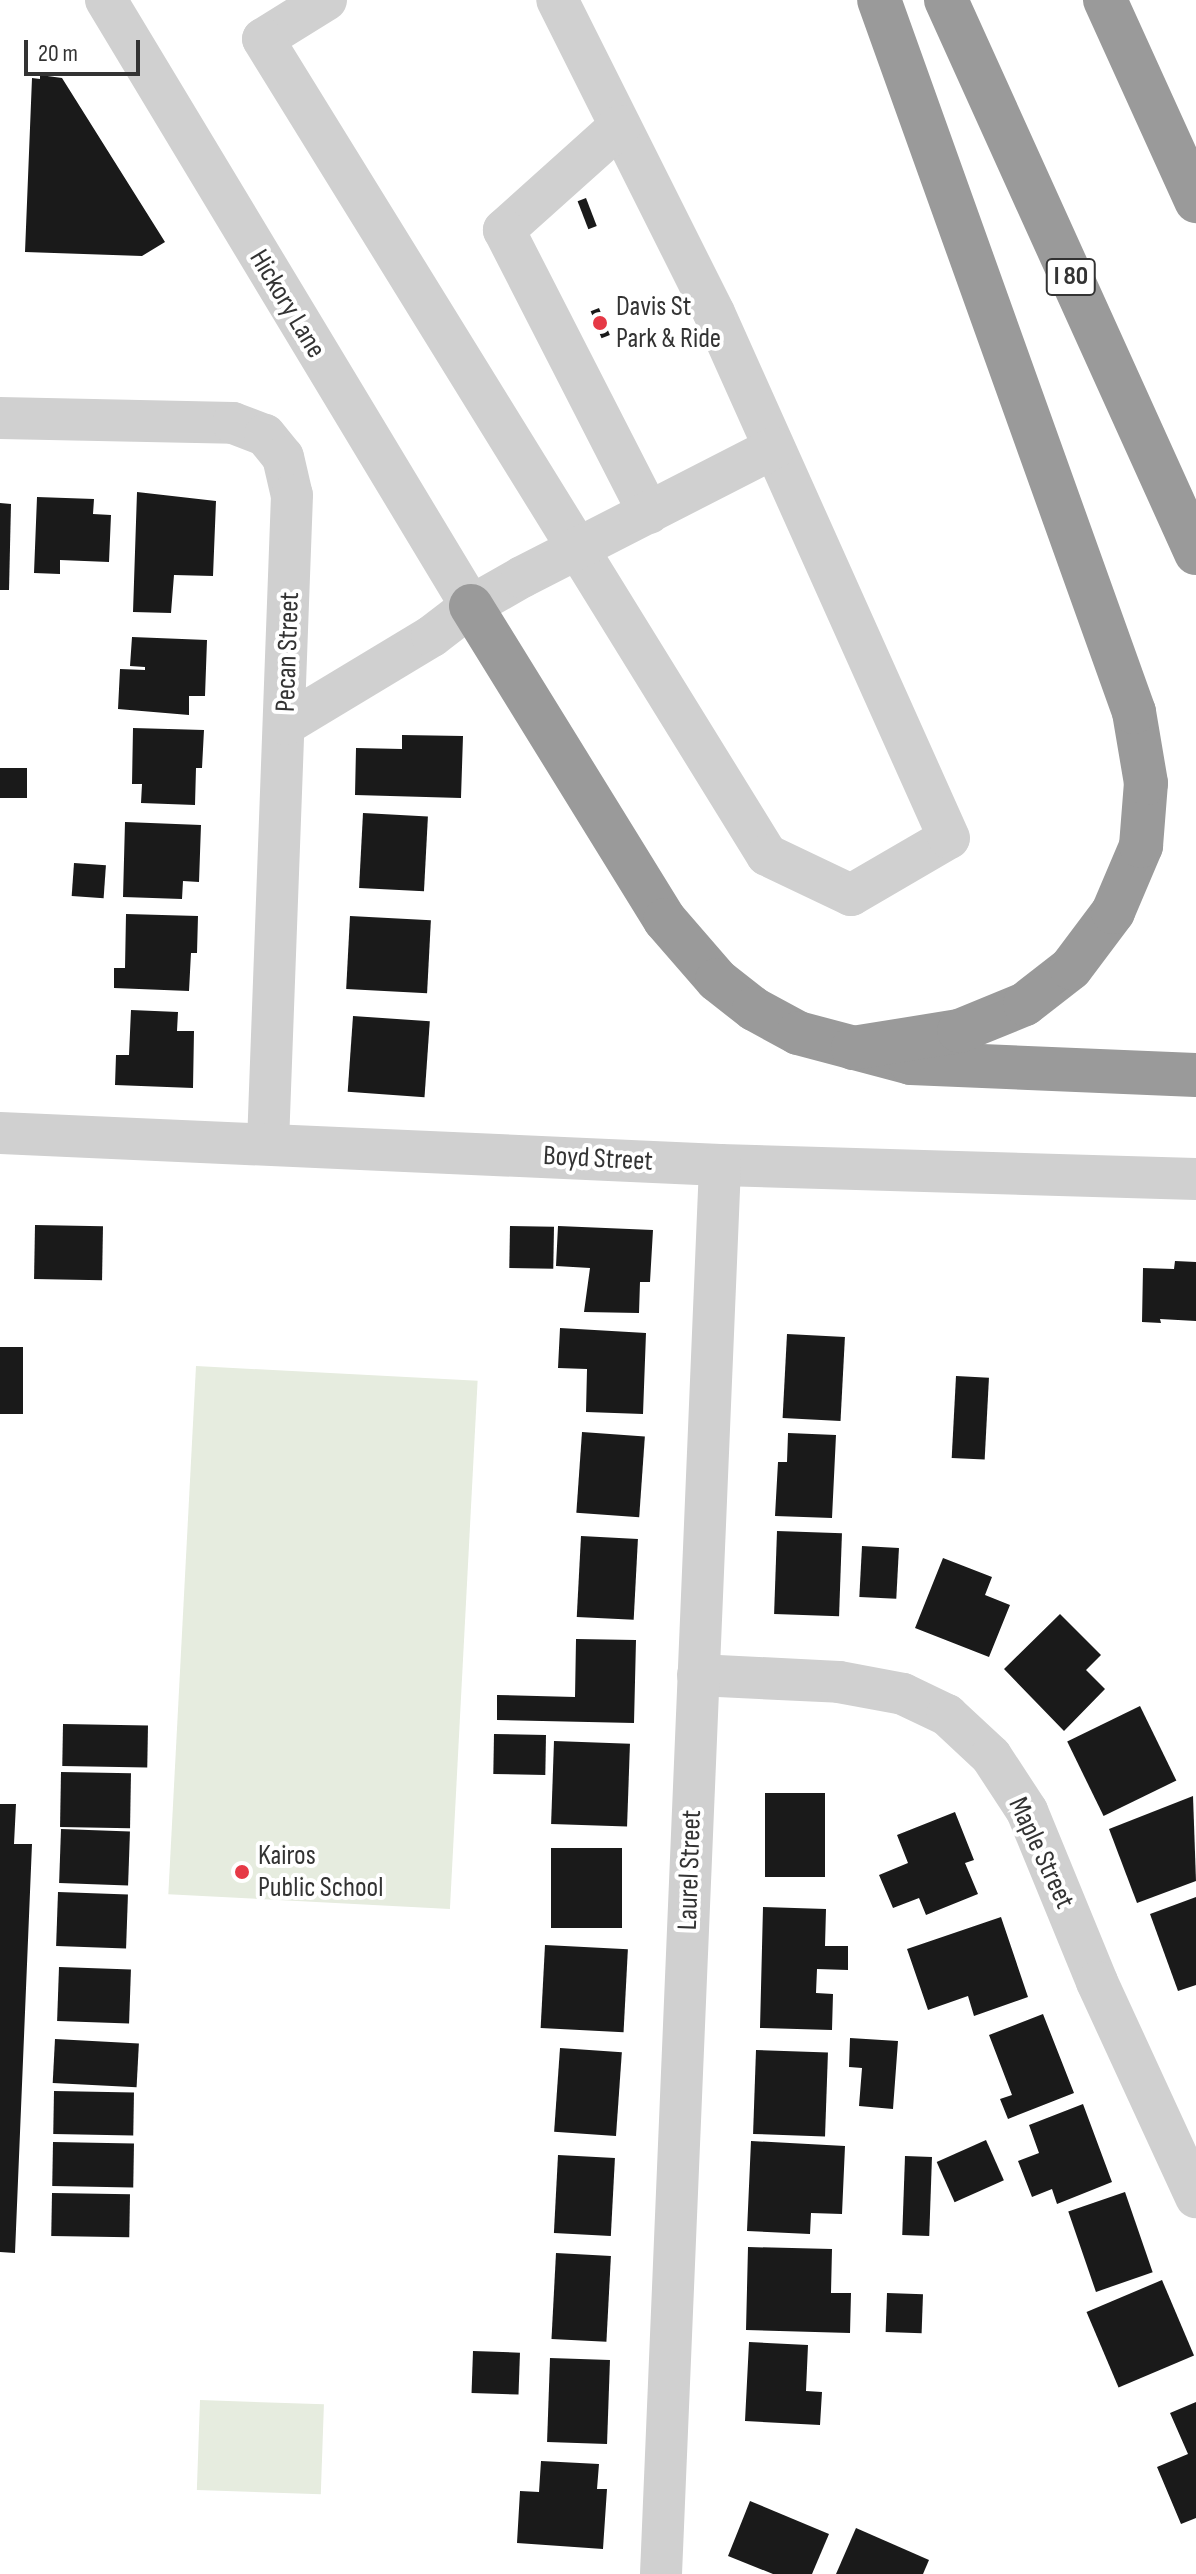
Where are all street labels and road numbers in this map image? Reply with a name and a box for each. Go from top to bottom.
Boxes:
street label: Hickory Lane [242,244,332,364]
road number: I 80 [1045,255,1097,299]
street label: Pecan Street [269,591,307,713]
street label: Boyd Street [542,1139,654,1179]
street label: Maple Street [1001,1792,1081,1914]
street label: Laurel Street [671,1809,709,1931]

